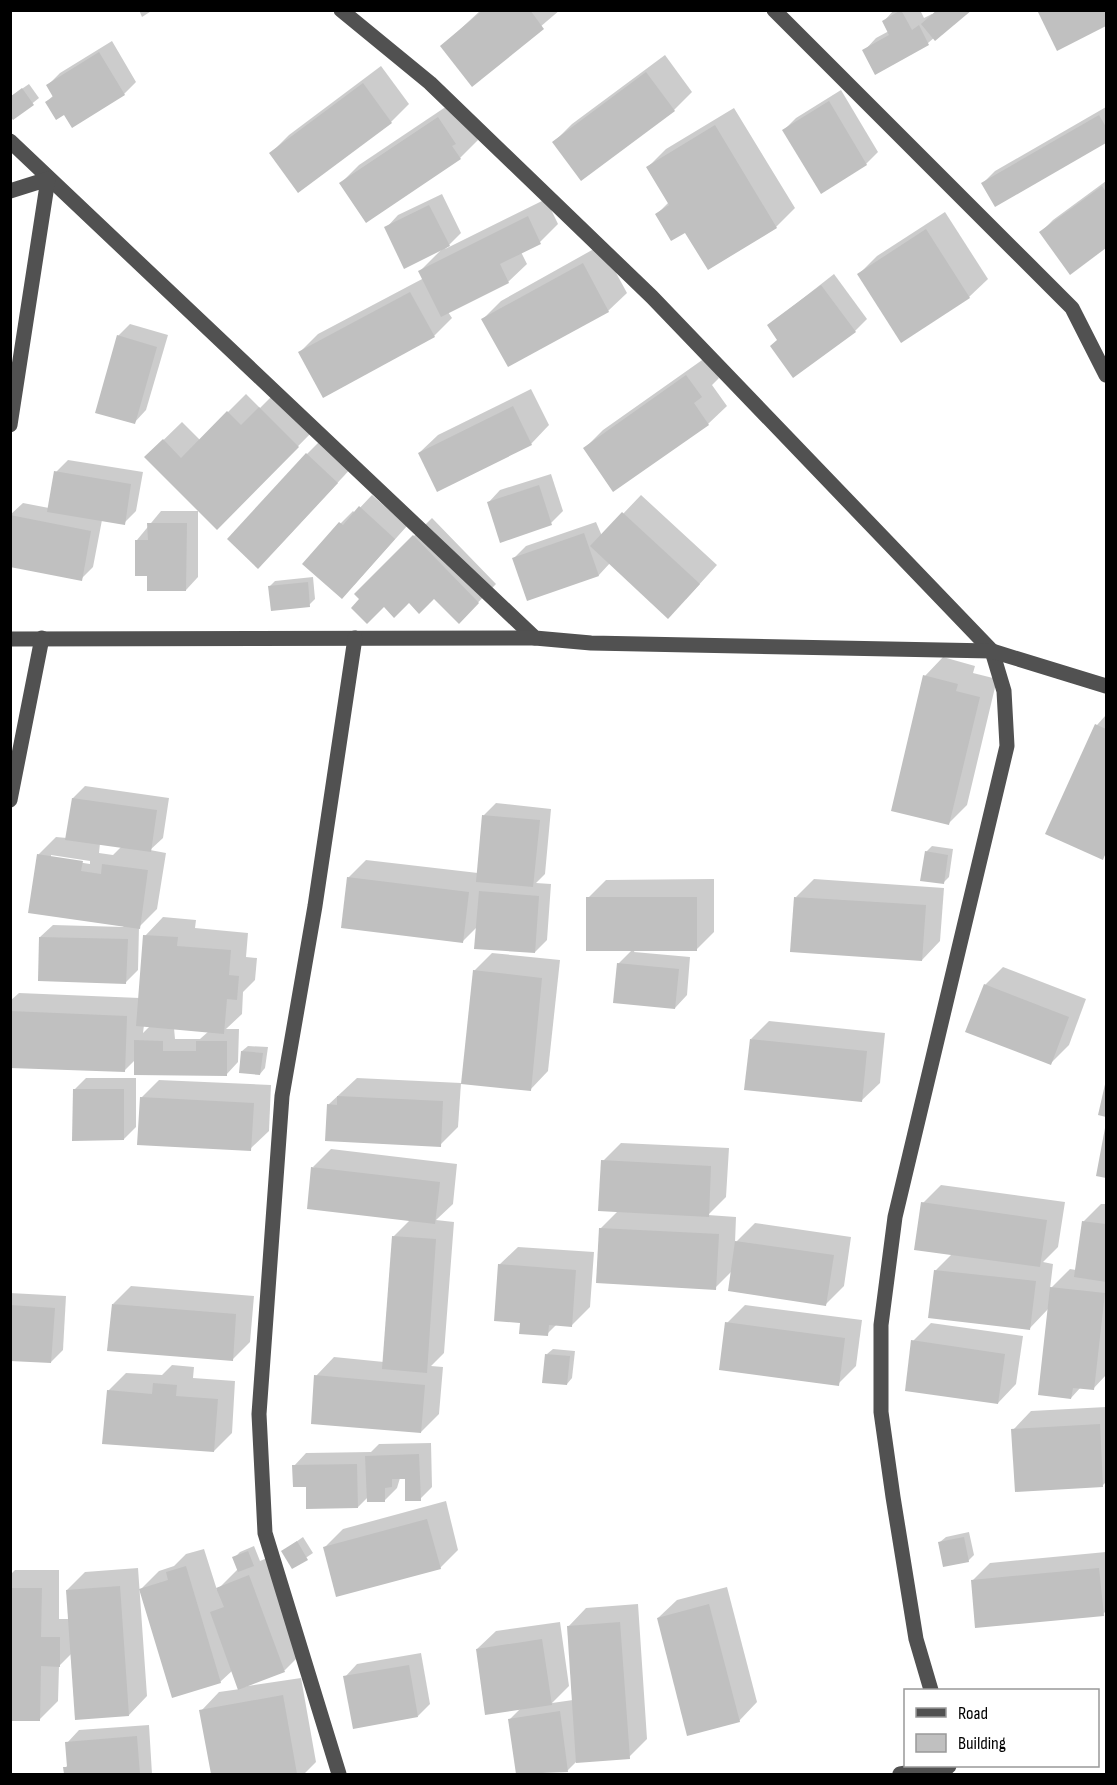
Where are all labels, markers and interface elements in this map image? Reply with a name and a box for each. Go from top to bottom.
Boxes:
legend [904,1689,1099,1767]
text: Road [958,1703,988,1724]
text: Building [958,1733,1006,1754]

